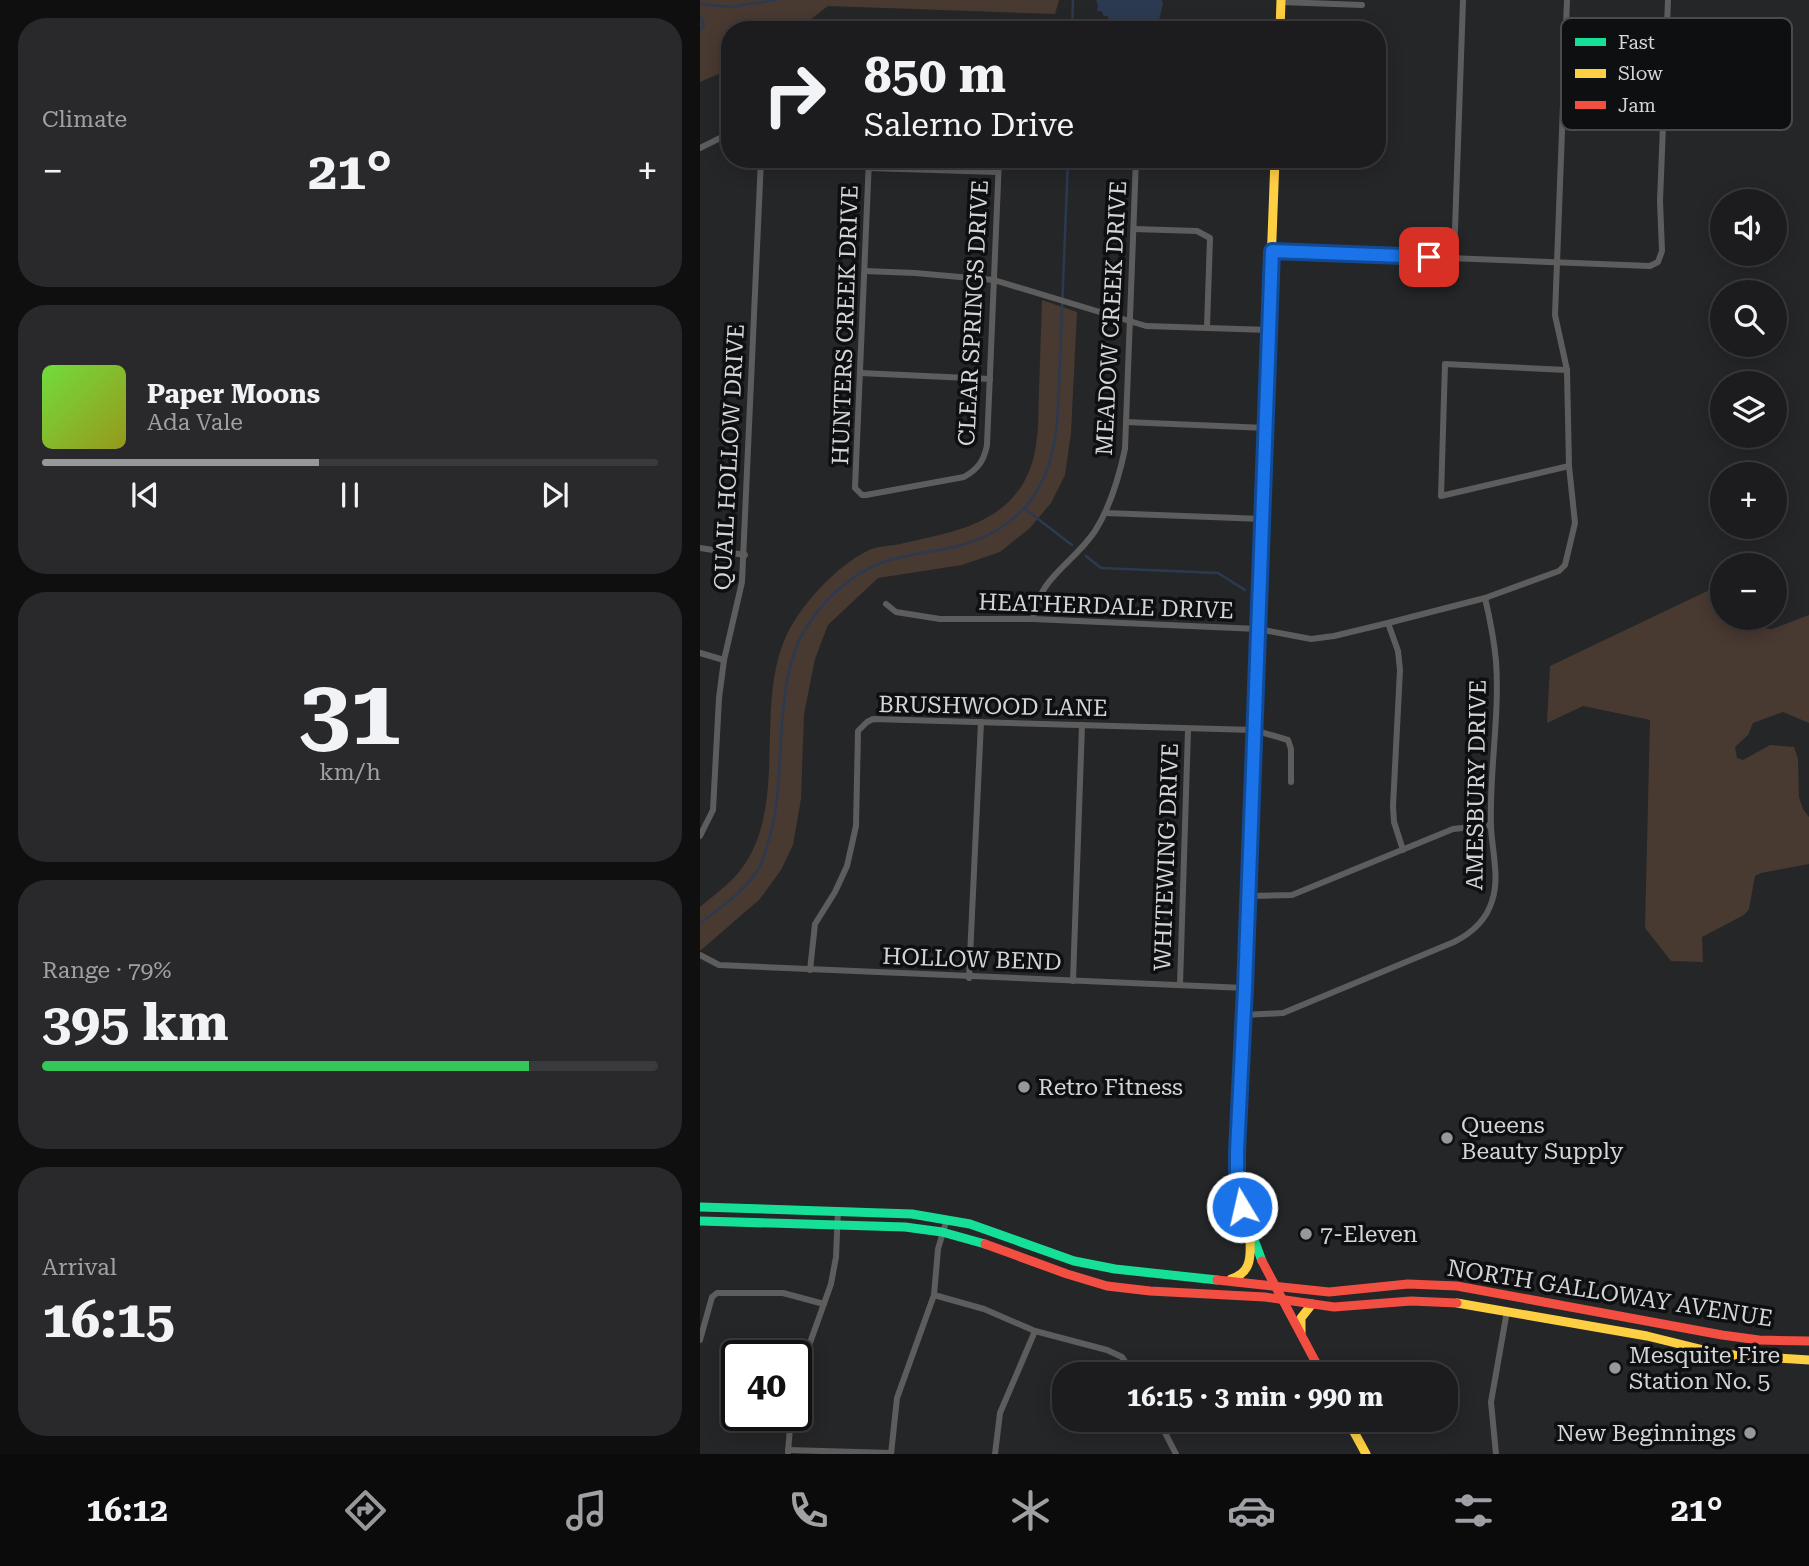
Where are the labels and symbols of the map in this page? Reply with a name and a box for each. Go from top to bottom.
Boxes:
legend [1561,18,1792,130]
text: Fast [1618,31,1655,54]
text: Slow [1618,62,1663,85]
text: Jam [1618,94,1656,117]
street label: CLEAR SPRINGS DRIVE [953,179,994,447]
street label: MEADOW CREEK DRIVE [1091,180,1132,456]
street label: HUNTERS CREEK DRIVE [827,185,864,465]
pin [1399,227,1459,287]
street label: QUAIL HOLLOW DRIVE [709,323,750,591]
street label: HEATHERDALE DRIVE [978,589,1234,624]
street label: AMESBURY DRIVE [1461,679,1492,891]
street label: BRUSHWOOD LANE [878,691,1108,722]
street label: WHITEWING DRIVE [1149,742,1184,972]
street label: HOLLOW BEND [882,943,1062,976]
place label: Retro Fitness [1038,1074,1183,1101]
marker: Retro Fitness [1016,1079,1032,1095]
place label: Queens Beauty Supply [1461,1112,1624,1165]
marker: Queens Beauty Supply [1439,1130,1455,1146]
position arrow [1205,1170,1279,1244]
place label: 7-Eleven [1320,1221,1418,1248]
marker: 7-Eleven [1298,1226,1314,1242]
street label: NORTH GALLOWAY AVENUE [1445,1254,1775,1333]
speed limit sign: 40 [721,1340,812,1431]
place label: Mesquite Fire Station No. 5 [1629,1342,1780,1395]
marker: Mesquite Fire Station No. 5 [1607,1360,1623,1376]
place label: New Beginnings [1556,1420,1736,1447]
marker: New Beginnings [1742,1425,1758,1441]

